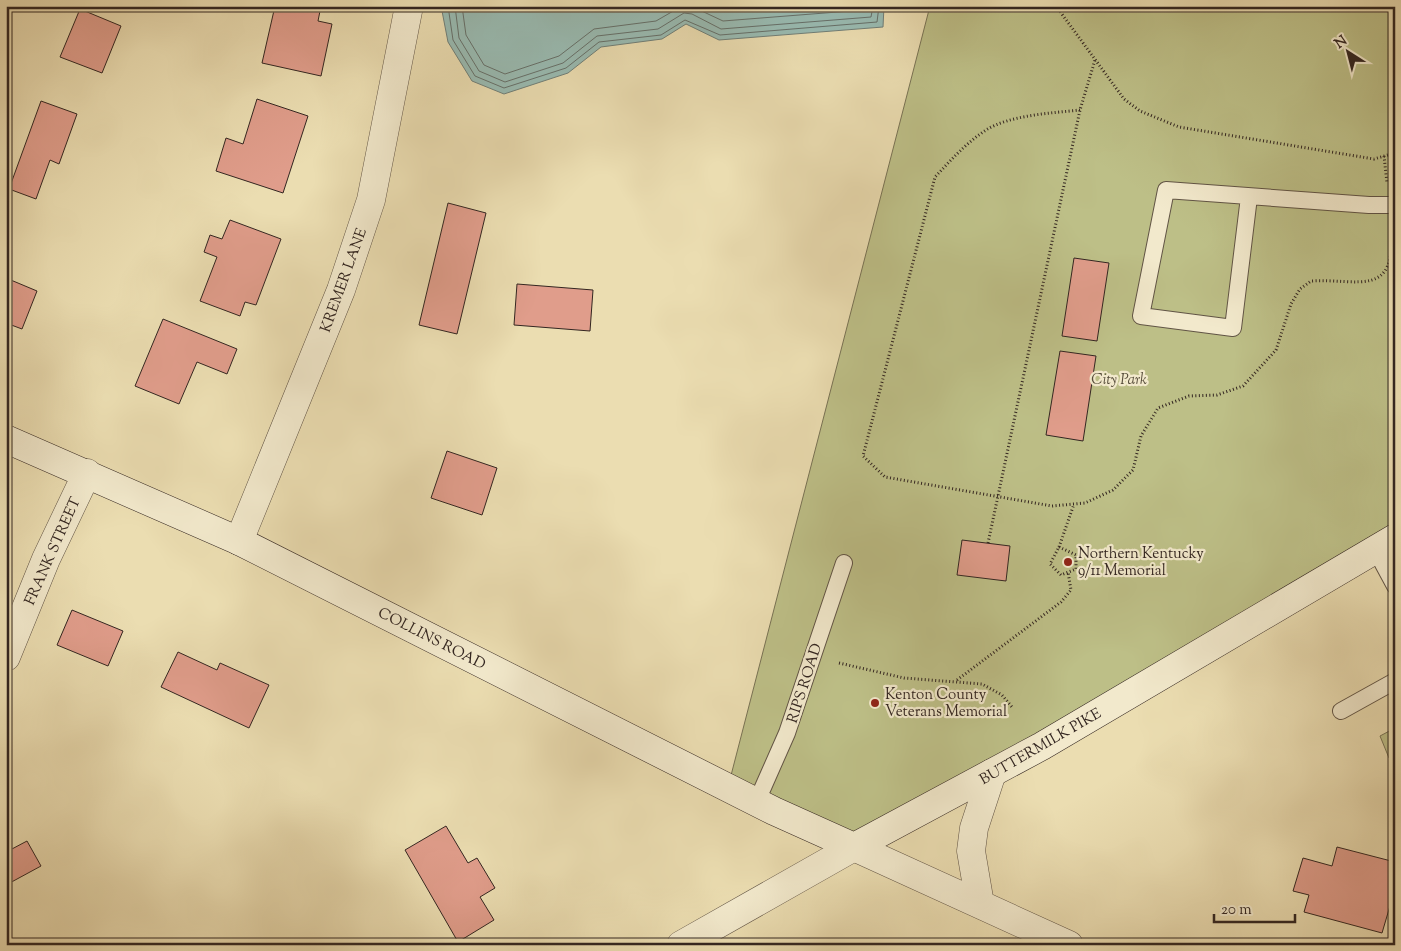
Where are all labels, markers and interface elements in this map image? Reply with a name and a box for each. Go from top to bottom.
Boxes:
north arrow [1324,28,1374,78]
text: N [1331,32,1352,54]
street label: KREMER LANE [316,225,373,336]
park label: City Park [1091,370,1147,391]
street label: FRANK STREET [20,494,87,609]
place label: Northern Kentucky 9/11 Memorial [1078,544,1204,582]
marker: Northern Kentucky 9/11 Memorial [1062,556,1074,568]
street label: COLLINS ROAD [374,603,489,676]
street label: RIPS ROAD [783,641,828,726]
place label: Kenton County Veterans Memorial [885,685,1007,723]
marker: Kenton County Veterans Memorial [869,697,881,709]
street label: BUTTERMILK PIKE [976,704,1106,791]
scale bar [1214,891,1295,923]
text: 20 m [1221,900,1252,921]

